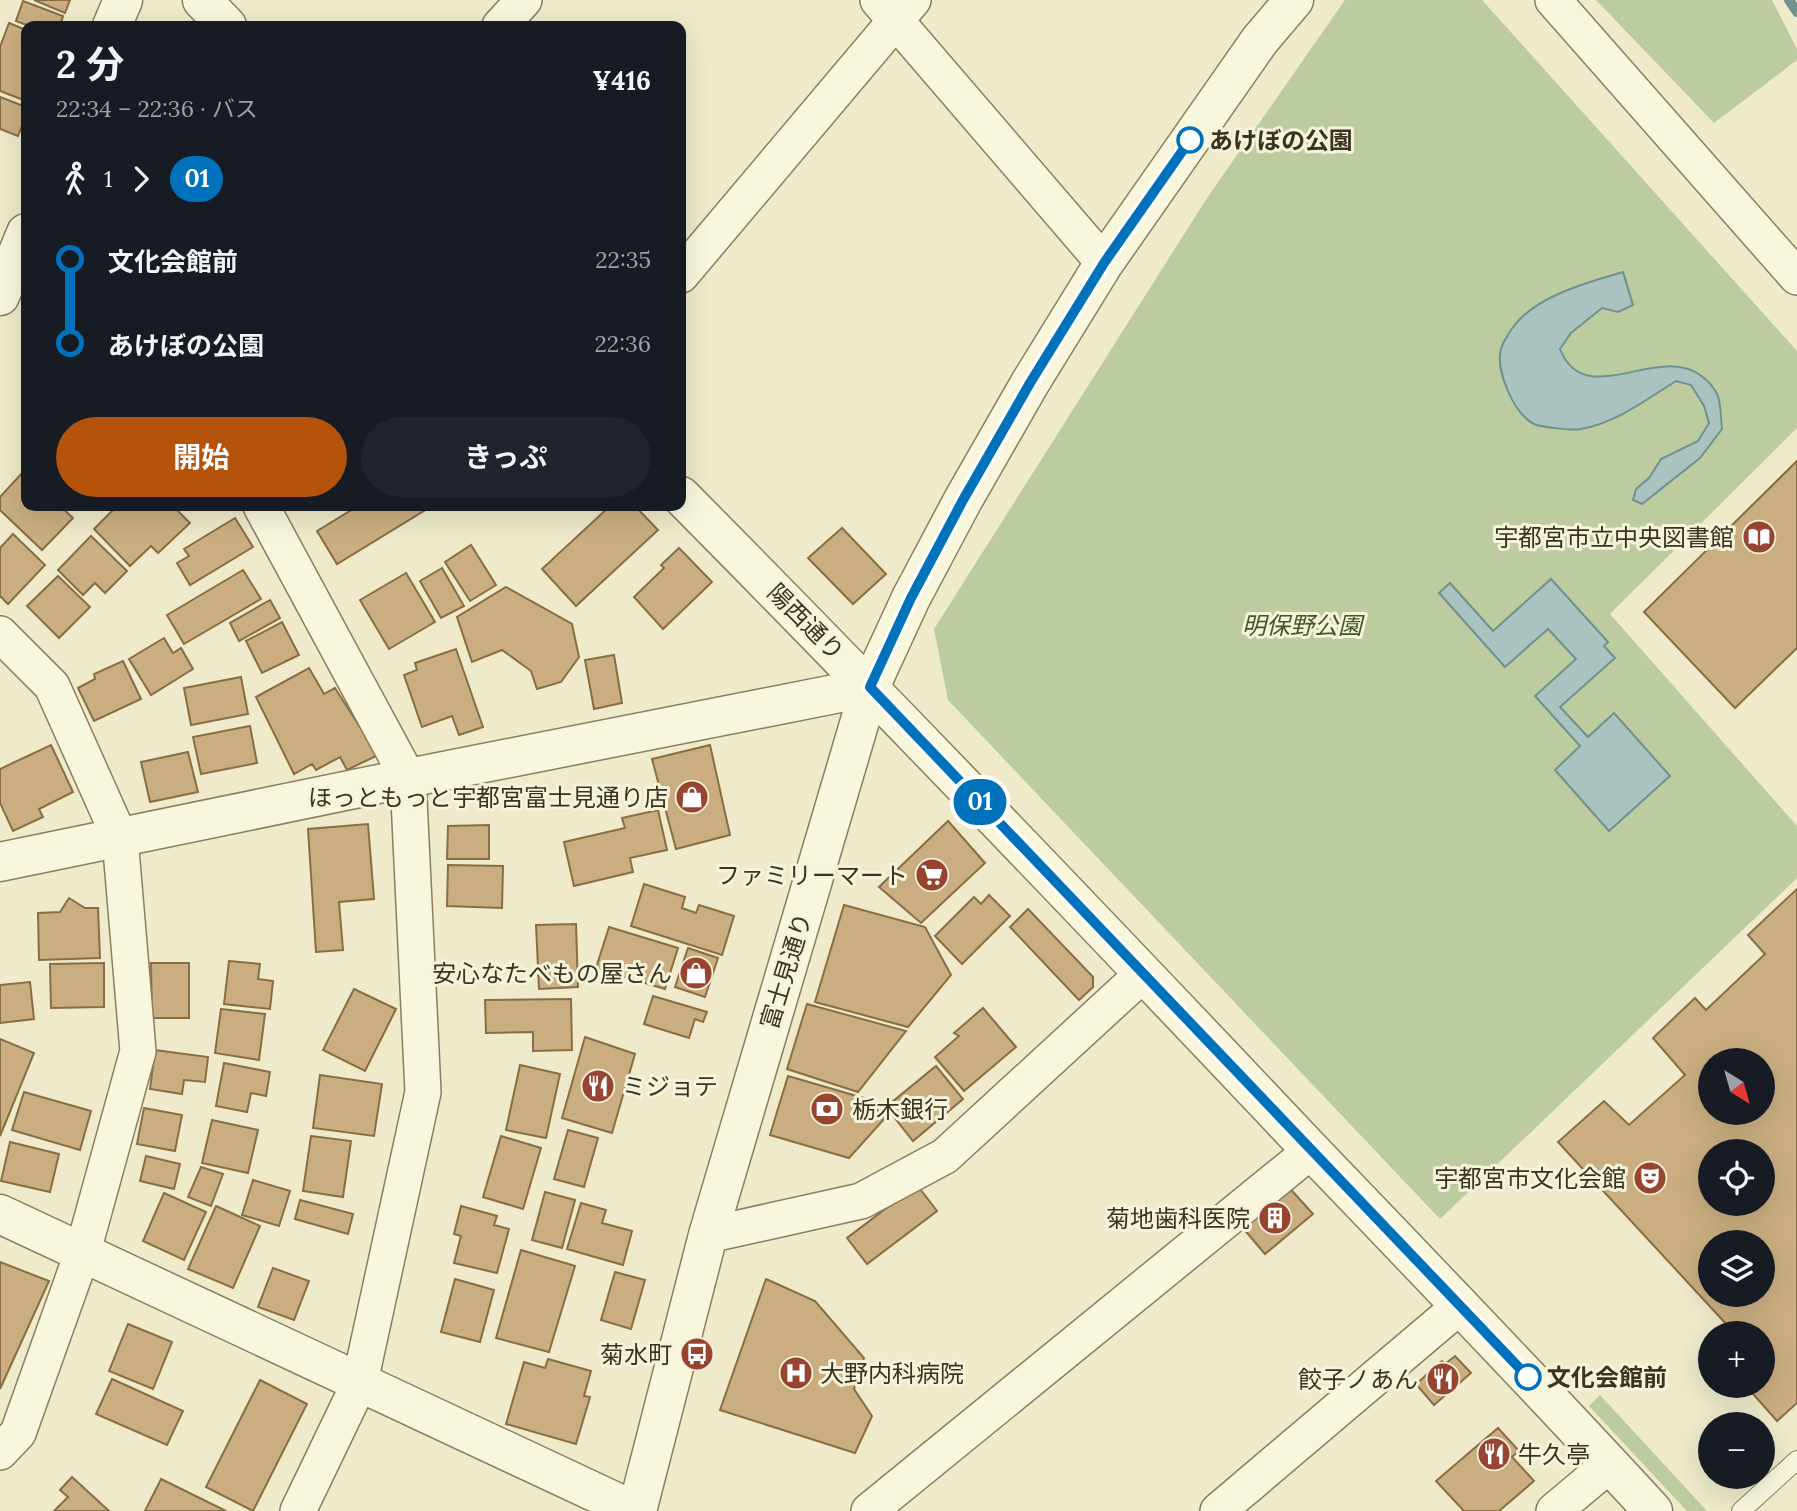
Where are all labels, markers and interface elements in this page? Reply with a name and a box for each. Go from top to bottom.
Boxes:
text: 2 分 [56,40,124,88]
text: ¥416 [592,64,651,97]
text: 22:34 – 22:36 · バス [56,94,258,123]
place label: あけぼの公園 [1209,125,1353,156]
marker: あけぼの公園 [1177,127,1203,153]
icon: walk [56,160,94,198]
icon: forward [122,160,160,198]
text: 01 [184,163,209,194]
text: 1 [104,164,112,193]
text: 文化会館前 [108,245,238,278]
text: 22:35 [595,245,651,274]
text: あけぼの公園 [108,329,264,362]
text: 22:36 [594,329,651,358]
button: 開始 [56,417,347,497]
button: きっぷ [361,417,651,497]
library icon: 宇都宮市立中央図書館 [1740,518,1778,556]
place label: 宇都宮市立中央図書館 [1494,522,1734,553]
street label: 陽西通り [761,577,851,667]
park label: 明保野公園 [1242,610,1365,641]
shop icon: ほっともっと宇都宮富士見通り店 [673,778,711,816]
line badge: 01 [948,779,1012,825]
place label: ほっともっと宇都宮富士見通り店 [308,782,668,813]
text: 01 [967,786,993,817]
supermarket icon: ファミリーマート [913,856,951,894]
place label: ファミリーマート [716,860,908,891]
street label: 富士見通り [754,909,818,1033]
shop icon: 安心なたべもの屋さん [677,954,715,992]
place label: 安心なたべもの屋さん [432,958,672,989]
north arrow [1698,1048,1774,1125]
map controls [1698,1048,1775,1489]
restaurant icon: ミジョテ [579,1067,617,1105]
place label: ミジョテ [622,1071,718,1102]
bank icon: 栃木銀行 [808,1090,846,1128]
place label: 栃木銀行 [852,1094,948,1125]
button: locate [1698,1139,1775,1216]
theatre icon: 宇都宮市文化会館 [1631,1159,1669,1197]
place label: 宇都宮市文化会館 [1434,1163,1626,1194]
building icon: 菊地歯科医院 [1256,1199,1294,1237]
place label: 菊地歯科医院 [1106,1203,1250,1234]
button: layers [1698,1230,1775,1307]
button: + [1698,1321,1775,1398]
bus stop icon: 菊水町 [678,1335,716,1373]
place label: 菊水町 [600,1339,672,1370]
hospital icon: 大野内科病院 [777,1354,815,1392]
place label: 大野内科病院 [820,1358,964,1389]
restaurant icon: 餃子ノあん [1424,1360,1462,1398]
place label: 文化会館前 [1547,1362,1667,1393]
place label: 餃子ノあん [1298,1364,1418,1395]
marker: 文化会館前 [1515,1364,1541,1390]
button: − [1698,1412,1775,1489]
restaurant icon: 牛久亭 [1475,1435,1513,1473]
place label: 牛久亭 [1518,1439,1590,1470]

